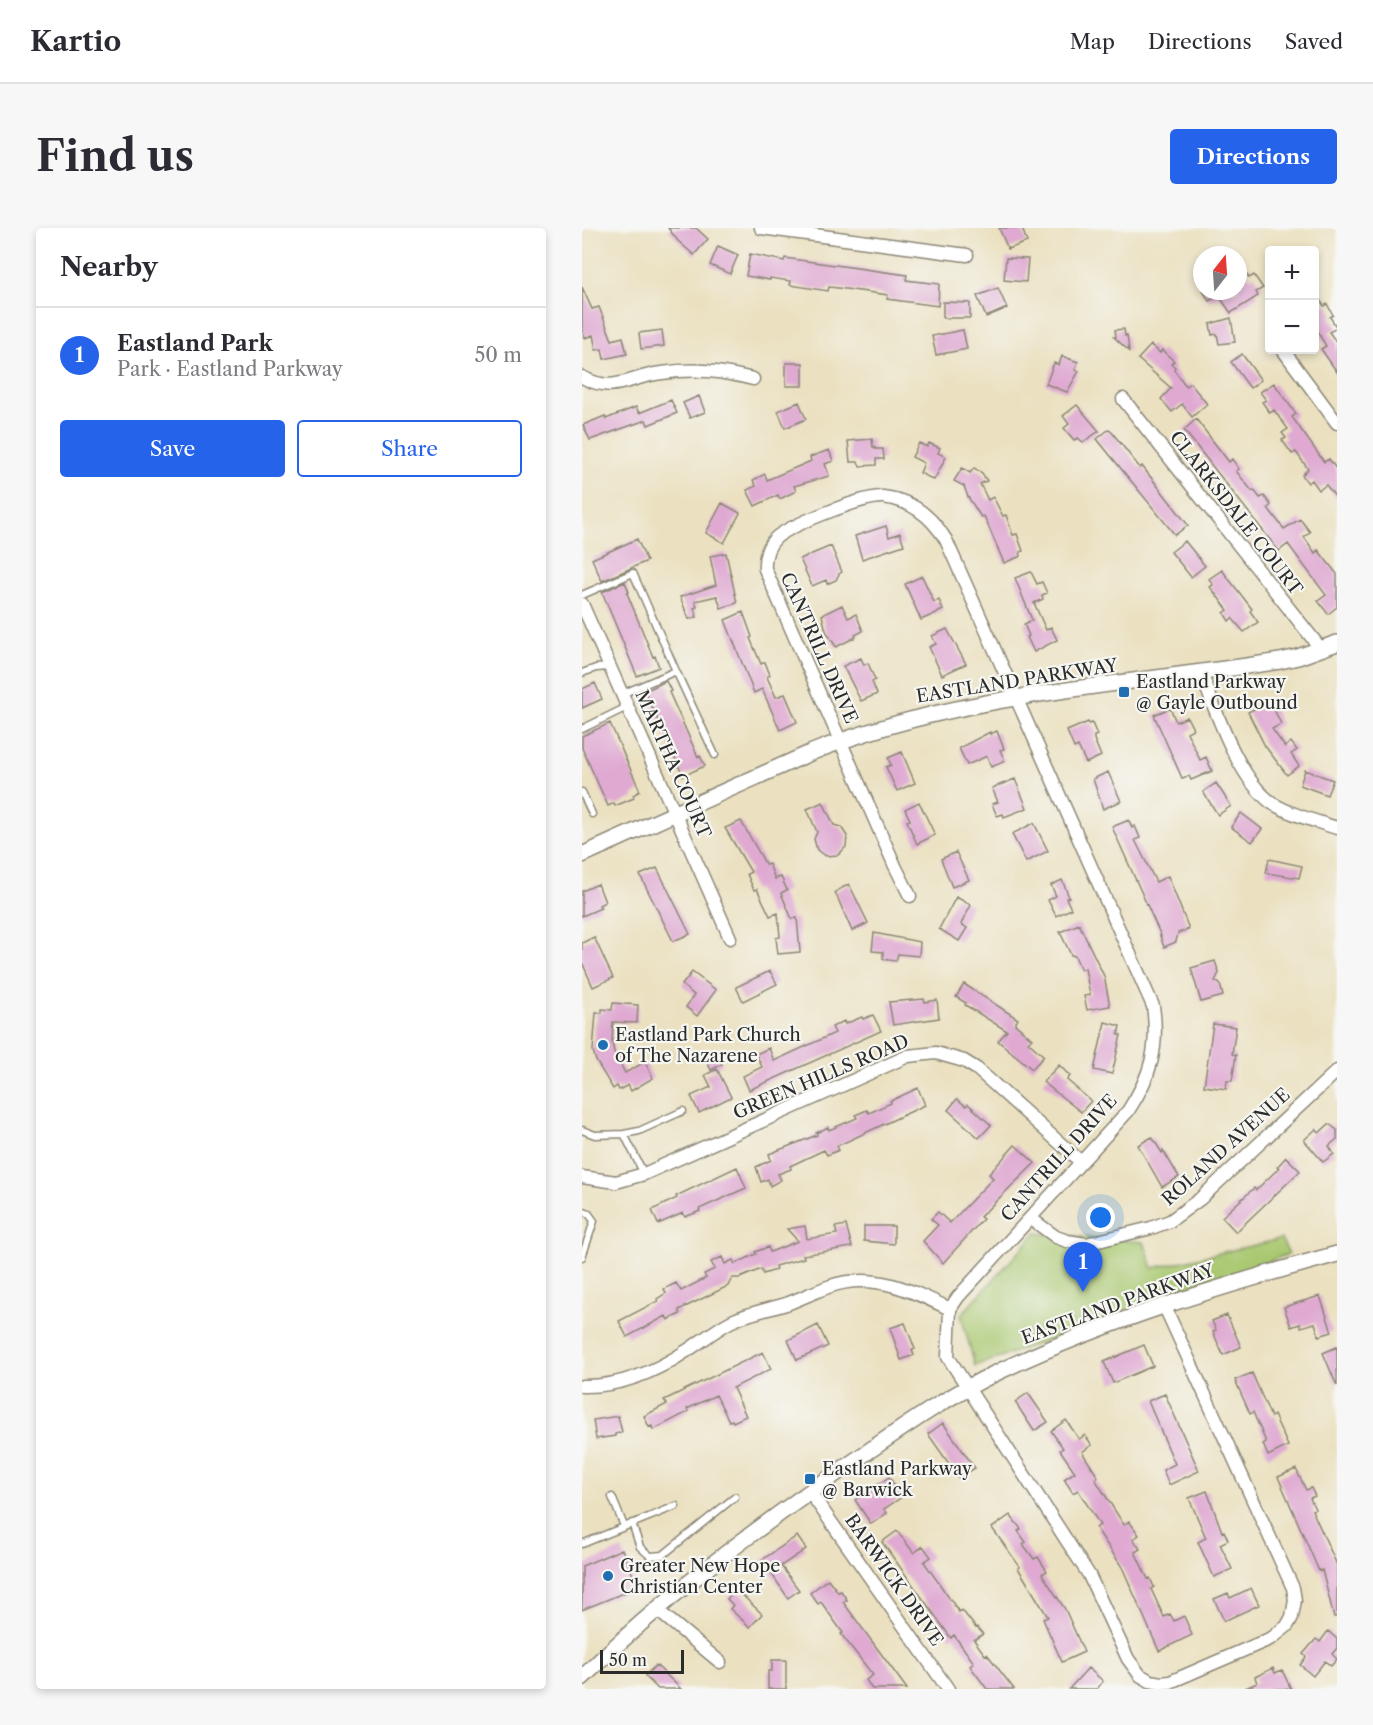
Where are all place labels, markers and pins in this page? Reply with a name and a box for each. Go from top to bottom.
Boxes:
place label: Eastland Parkway @ Gayle Outbound [1136,671,1298,714]
marker: Eastland Parkway @ Gayle Outbound [1117,685,1131,699]
place label: Eastland Park Church of The Nazarene [615,1024,801,1067]
marker: Eastland Park Church of The Nazarene [596,1038,610,1052]
pin: 1 [1064,1242,1102,1292]
place label: Eastland Parkway @ Barwick [822,1458,973,1501]
marker: Eastland Parkway @ Barwick [803,1472,817,1486]
place label: Greater New Hope Christian Center [620,1555,780,1598]
marker: Greater New Hope Christian Center [601,1569,615,1583]

